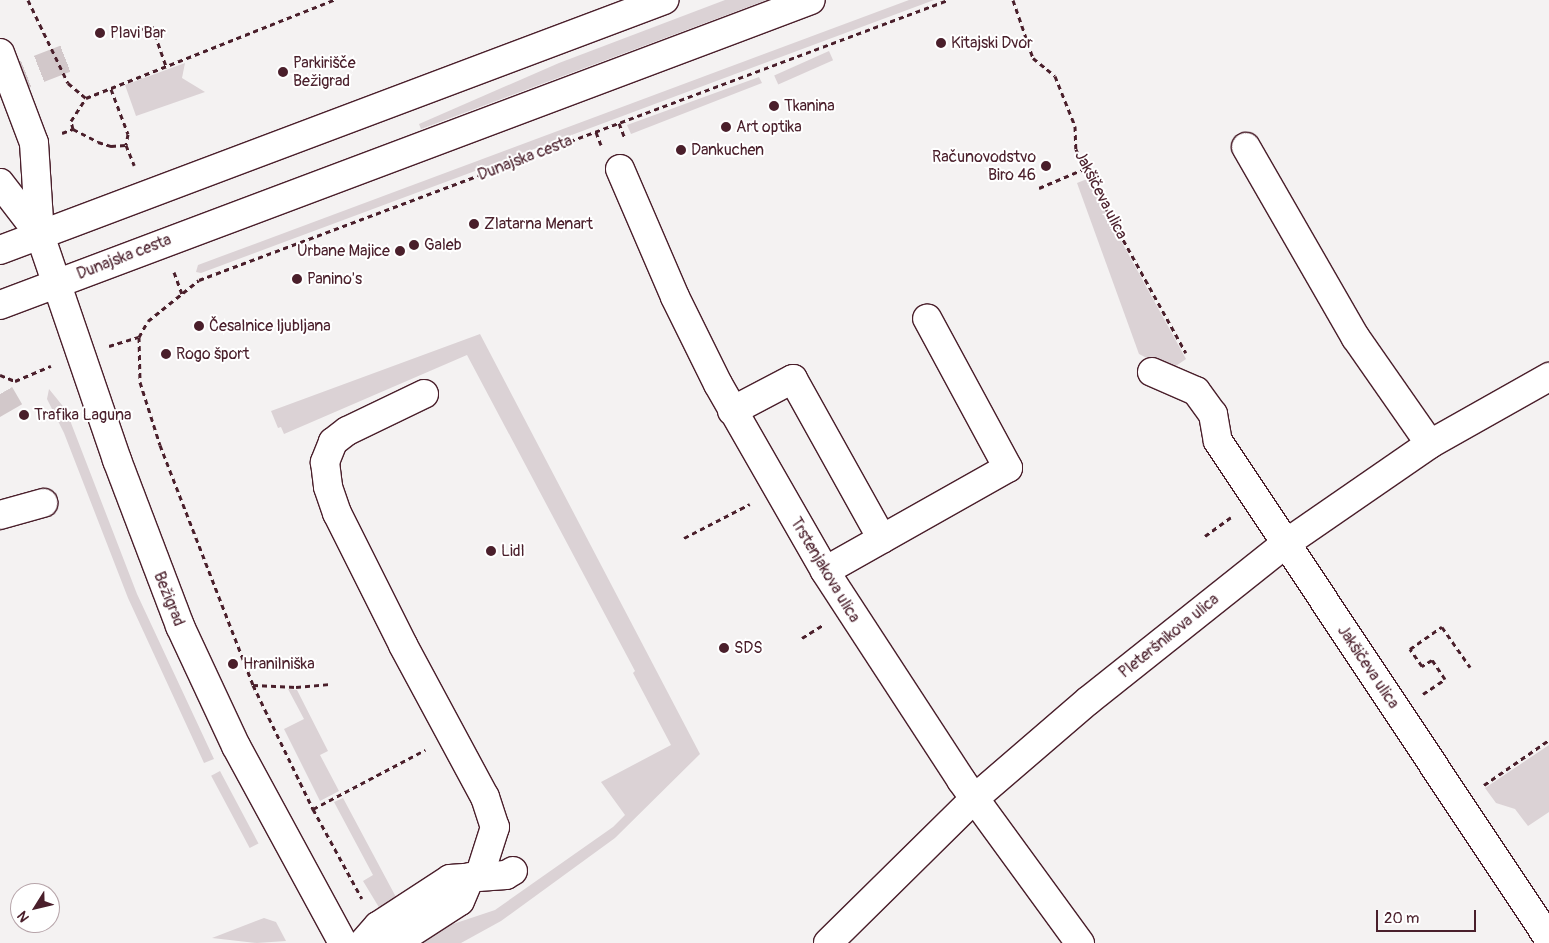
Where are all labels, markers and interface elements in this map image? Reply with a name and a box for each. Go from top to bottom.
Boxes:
place label: Plavi Bar [110,23,166,43]
marker: Plavi Bar [94,27,106,39]
place label: Kitajski Dvor [951,33,1033,53]
marker: Kitajski Dvor [935,37,947,49]
place label: Parkirišče Bežigrad [293,53,356,91]
marker: Parkirišče Bežigrad [277,66,289,78]
place label: Tkanina [784,96,835,116]
marker: Tkanina [768,100,780,112]
place label: Art optika [736,117,802,137]
marker: Art optika [720,121,732,133]
street label: Dunajska cesta [475,131,575,185]
place label: Dankuchen [691,140,764,160]
marker: Dankuchen [675,144,687,156]
place label: Računovodstvo Biro 46 [932,147,1036,185]
street label: Jakšičeva ulica [1071,148,1131,242]
marker: Računovodstvo Biro 46 [1040,160,1052,172]
place label: Zlatarna Menart [484,214,593,234]
marker: Zlatarna Menart [468,218,480,230]
street label: Dunajska cesta [74,230,174,284]
place label: Galeb [424,235,462,255]
marker: Galeb [408,239,420,251]
place label: Urbane Majice [297,241,390,261]
marker: Urbane Majice [394,245,406,257]
place label: Panino's [307,269,362,289]
marker: Panino's [291,273,303,285]
place label: Česalnice ljubljana [209,316,331,336]
marker: Česalnice ljubljana [193,320,205,332]
place label: Rogo šport [176,344,249,364]
marker: Rogo šport [160,348,172,360]
place label: Trafika Laguna [34,405,132,425]
marker: Trafika Laguna [18,409,30,421]
street label: Trstenjakova ulica [786,514,864,626]
place label: Lidl [501,541,525,561]
marker: Lidl [485,545,497,557]
street label: Bežigrad [149,569,189,629]
street label: Pleteršnikova ulica [1115,590,1223,682]
street label: Jakšičeva ulica [1333,622,1403,712]
place label: SDS [734,638,763,658]
marker: SDS [718,642,730,654]
place label: Hranilniška [243,654,315,674]
marker: Hranilniška [227,658,239,670]
north arrow [10,883,60,933]
scale bar [1379,900,1479,932]
text: N [14,908,33,925]
text: 20 m [1384,909,1419,928]

